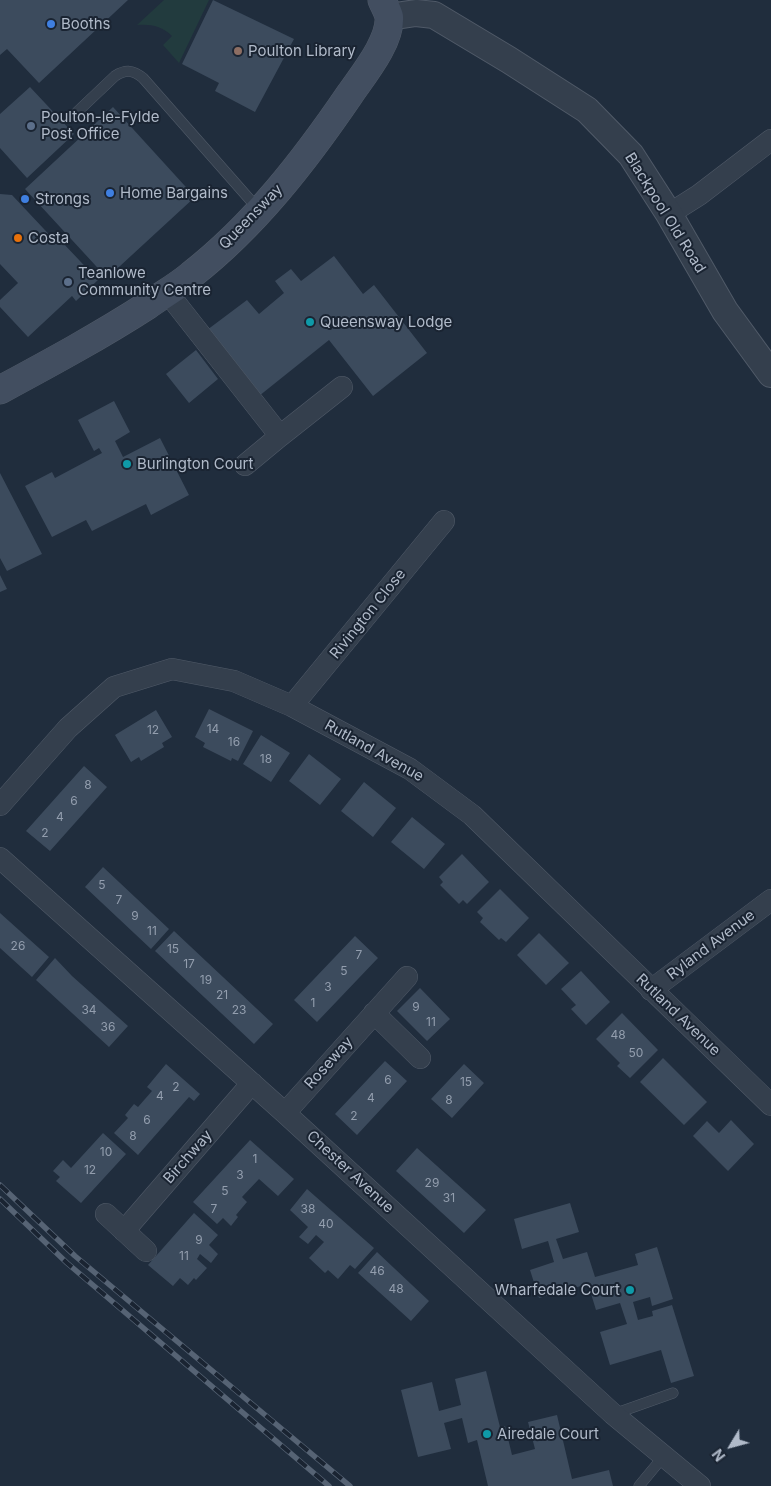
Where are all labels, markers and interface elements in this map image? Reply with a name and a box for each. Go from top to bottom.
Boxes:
place label: Booths [61,15,110,33]
marker: Booths [45,18,57,30]
place label: Poulton Library [248,42,356,60]
marker: Poulton Library [232,45,244,57]
place label: Poulton-le-Fylde Post Office [41,108,159,143]
marker: Poulton-le-Fylde Post Office [25,120,37,132]
street label: Blackpool Old Road [621,150,709,276]
street label: Queensway [216,181,286,253]
place label: Home Bargains [120,184,228,202]
marker: Home Bargains [104,187,116,199]
place label: Strongs [35,190,90,208]
marker: Strongs [19,193,31,205]
place label: Costa [28,229,69,247]
marker: Costa [12,232,24,244]
place label: Teanlowe Community Centre [78,264,211,299]
marker: Teanlowe Community Centre [62,276,74,288]
place label: Queensway Lodge [320,313,452,331]
marker: Queensway Lodge [304,316,316,328]
place label: Burlington Court [137,455,253,473]
marker: Burlington Court [121,458,133,470]
street label: Rivington Close [326,565,410,663]
street label: Rutland Avenue [321,716,427,786]
house number: 14 [207,722,219,736]
house number: 12 [147,723,159,737]
house number: 16 [228,735,240,749]
house number: 18 [260,752,272,766]
house number: 8 [84,778,92,792]
house number: 6 [70,794,78,808]
house number: 4 [56,810,64,824]
house number: 2 [41,826,49,840]
house number: 5 [98,878,106,892]
house number: 7 [116,893,122,907]
street label: Ryland Avenue [664,906,758,984]
house number: 9 [131,909,139,923]
house number: 11 [147,924,157,938]
house number: 26 [11,939,25,953]
house number: 15 [167,942,179,956]
house number: 7 [356,948,362,962]
house number: 17 [183,957,195,971]
house number: 5 [340,964,348,978]
street label: Rutland Avenue [632,970,724,1060]
house number: 19 [200,973,212,987]
house number: 3 [324,980,332,994]
house number: 21 [216,988,228,1002]
house number: 1 [311,996,315,1010]
house number: 9 [412,1000,420,1014]
house number: 34 [81,1003,97,1017]
house number: 23 [232,1003,246,1017]
house number: 11 [426,1015,436,1029]
house number: 36 [101,1020,115,1034]
house number: 48 [610,1028,626,1042]
street label: Roseway [301,1033,357,1093]
house number: 50 [629,1046,643,1060]
house number: 6 [384,1073,392,1087]
house number: 15 [460,1075,472,1089]
house number: 2 [172,1080,180,1094]
house number: 4 [156,1089,164,1103]
house number: 4 [367,1091,375,1105]
house number: 8 [445,1093,453,1107]
house number: 2 [350,1109,358,1123]
house number: 6 [143,1113,151,1127]
street label: Birchway [160,1126,216,1188]
street label: Chester Avenue [303,1127,397,1217]
house number: 8 [129,1129,137,1143]
house number: 10 [100,1145,112,1159]
house number: 1 [253,1152,257,1166]
house number: 12 [84,1163,96,1177]
house number: 3 [236,1168,244,1182]
house number: 29 [425,1176,439,1190]
house number: 5 [221,1184,229,1198]
house number: 31 [443,1191,455,1205]
house number: 7 [211,1202,217,1216]
house number: 38 [301,1202,315,1216]
house number: 40 [318,1217,334,1231]
house number: 9 [195,1233,203,1247]
house number: 11 [179,1249,189,1263]
house number: 46 [369,1264,385,1278]
place label: Wharfedale Court [494,1281,620,1299]
house number: 48 [388,1282,404,1296]
marker: Wharfedale Court [624,1284,636,1296]
north arrow [706,1421,756,1471]
place label: Airedale Court [497,1425,599,1443]
marker: Airedale Court [481,1428,493,1440]
text: N [709,1446,729,1465]

